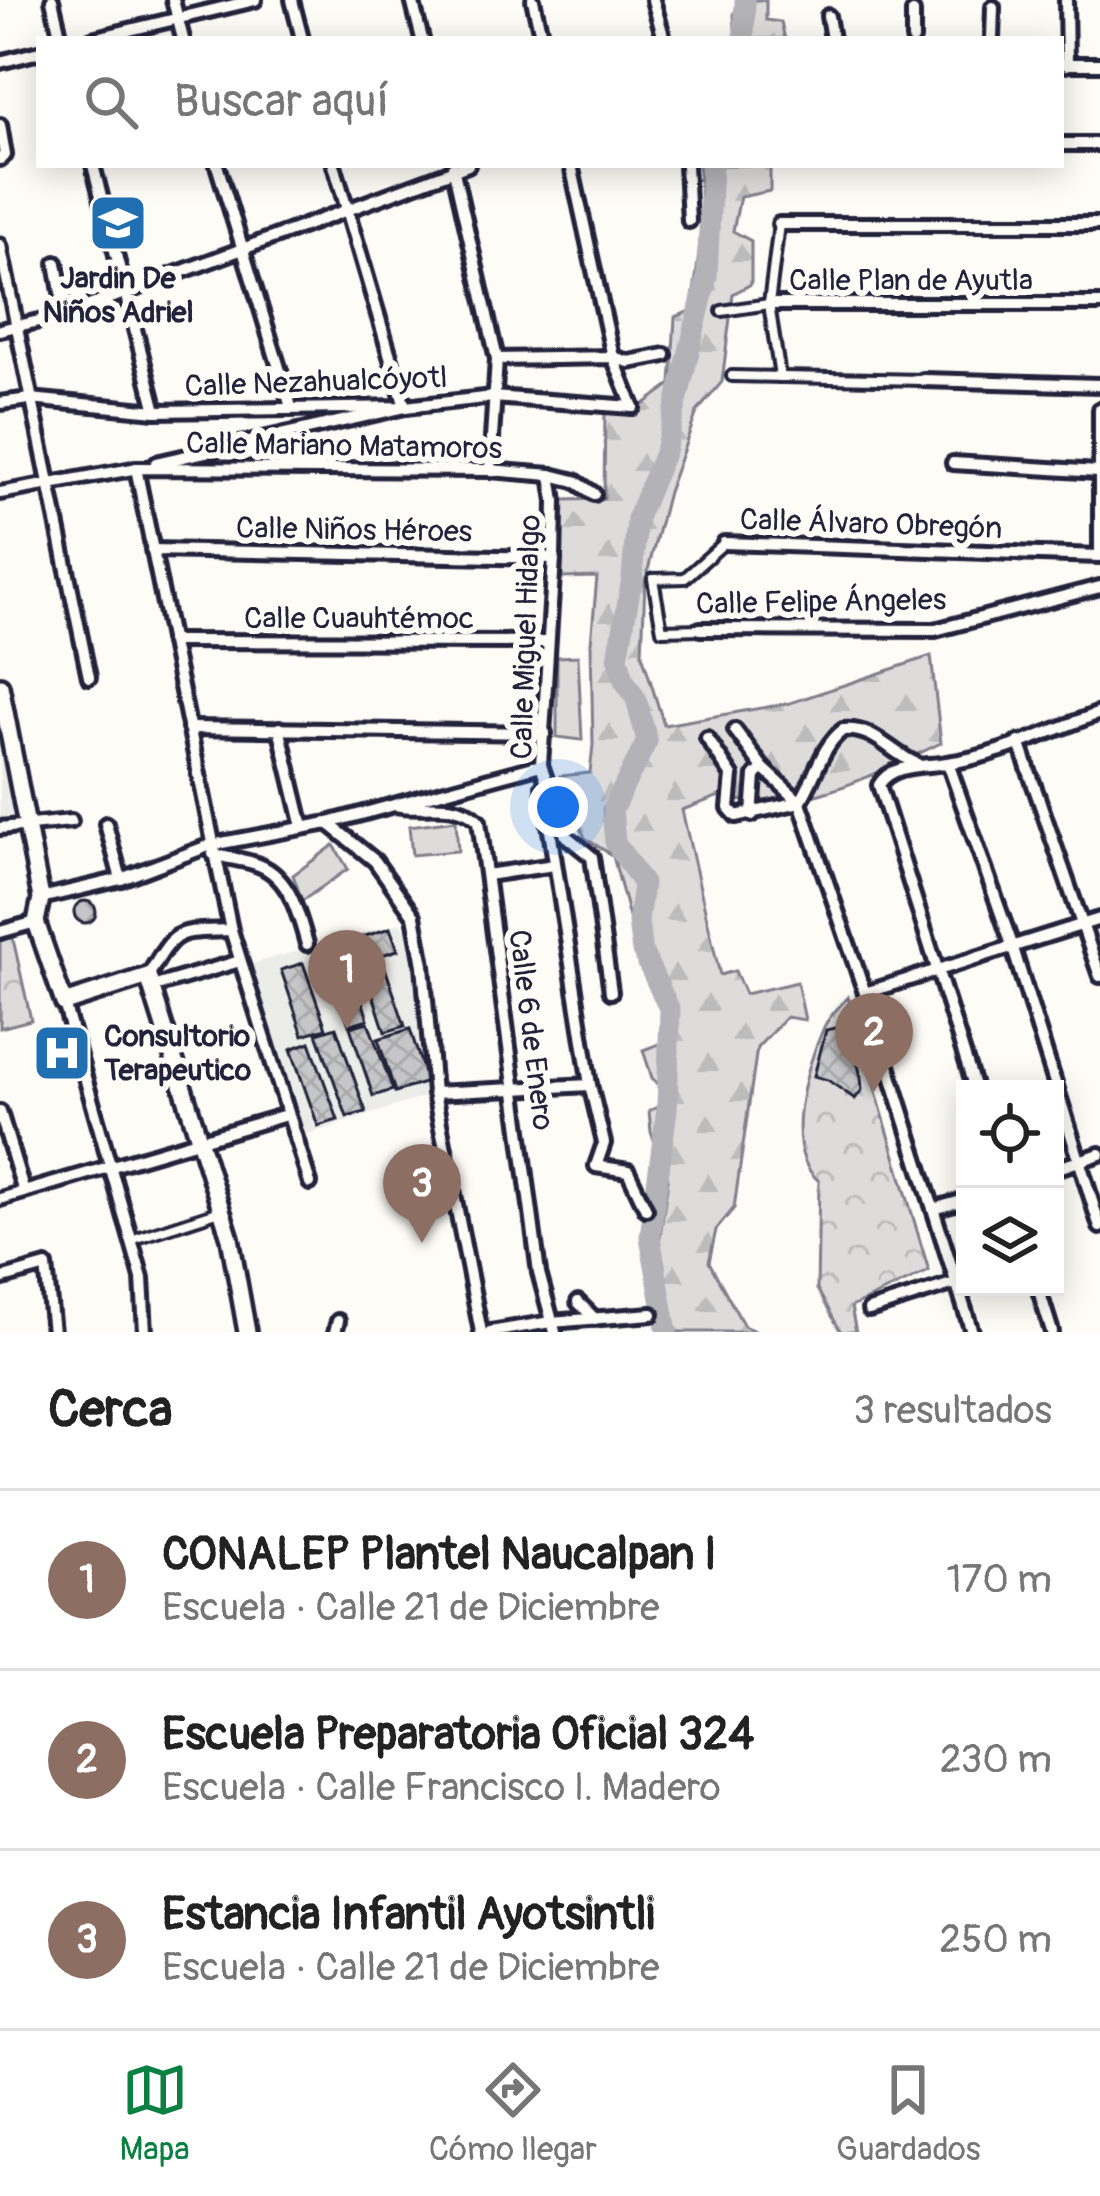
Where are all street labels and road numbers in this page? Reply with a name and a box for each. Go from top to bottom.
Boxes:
street label: Calle Plan de Ayutla [789,262,1033,299]
street label: Calle Nezahualcóyotl [184,359,448,405]
street label: Calle Mariano Matamoros [186,425,502,467]
street label: Calle Álvaro Obregón [739,501,1003,547]
street label: Calle Niños Héroes [236,509,472,551]
street label: Calle Miguel Hidalgo [503,514,549,760]
street label: Calle Felipe Ángeles [696,581,946,623]
street label: Calle Cuauhtémoc [244,600,474,637]
street label: Calle 6 de Enero [500,928,562,1132]

